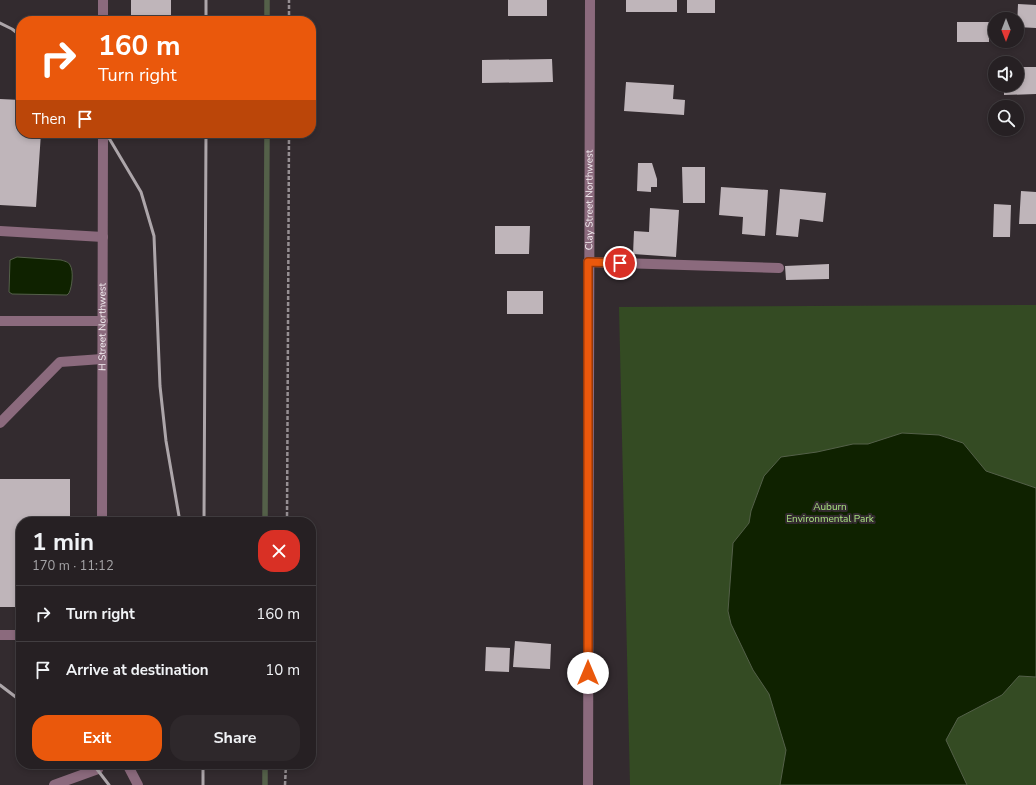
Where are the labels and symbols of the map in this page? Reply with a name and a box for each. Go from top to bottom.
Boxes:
north arrow [988,12,1024,48]
street label: Clay Street Northwest [582,149,597,250]
pin [603,246,637,280]
street label: H Street Northwest [95,282,110,371]
park label: Auburn Environmental Park [786,500,875,526]
position arrow [567,652,609,694]

